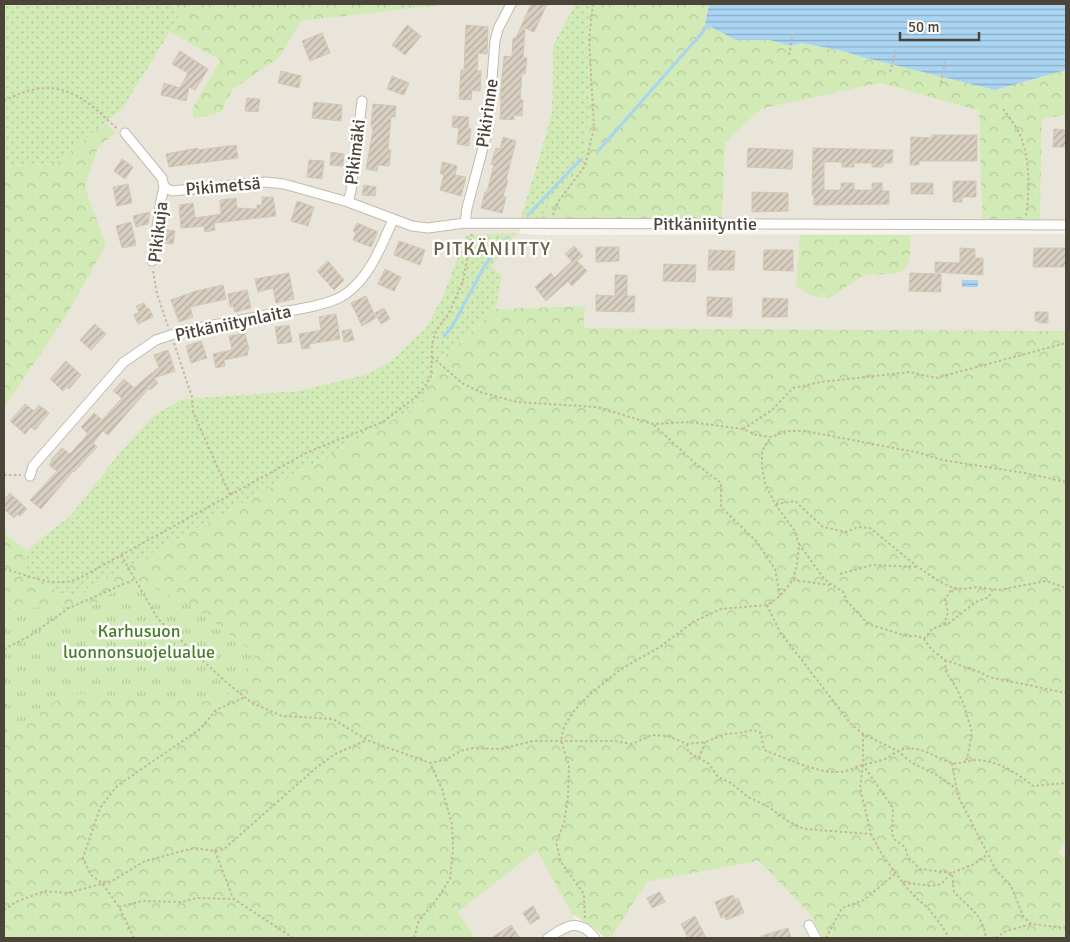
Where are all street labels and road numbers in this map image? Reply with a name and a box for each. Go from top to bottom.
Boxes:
street label: Pikirinne [471,77,503,149]
street label: Pikimäki [340,118,370,186]
street label: Pikimetsä [184,172,262,200]
street label: Pikikuja [143,200,173,264]
street label: Pitkäniityntie [653,213,757,235]
street label: Pitkäniitynlaita [173,300,293,346]

